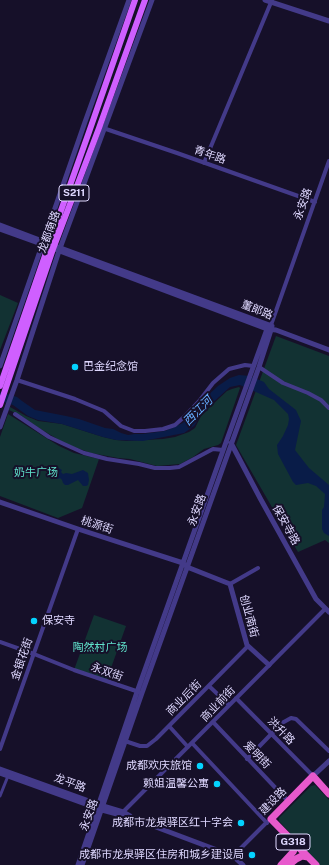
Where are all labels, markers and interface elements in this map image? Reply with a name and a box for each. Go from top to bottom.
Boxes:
street label: 青年路 [192,143,228,167]
road number: S211 [59,185,89,201]
street label: 永安路 [291,186,315,222]
street label: 龙都南路 [35,209,63,255]
street label: 董郞路 [239,298,275,322]
place label: 巴金纪念馆 [83,360,138,374]
marker: 巴金纪念馆 [70,362,80,372]
water label: 西江河 [180,393,216,429]
park label: 奶牛广场 [14,466,58,480]
street label: 永安路 [185,492,209,528]
street label: 保安寺路 [270,503,302,547]
street label: 桃源街 [79,514,115,536]
street label: 创业南街 [237,593,261,639]
place label: 保安寺 [42,614,75,628]
marker: 保安寺 [29,616,39,626]
street label: 金银花街 [9,636,35,682]
park label: 陶然村广场 [73,641,127,655]
street label: 永双街 [89,660,125,684]
street label: 商业后街 [164,678,204,718]
street label: 商业前街 [198,684,238,724]
street label: 洪升路 [265,715,297,747]
street label: 爱明街 [241,739,273,771]
place label: 成都欢庆旅馆 [126,759,192,773]
marker: 成都欢庆旅馆 [195,761,205,771]
street label: 龙平路 [52,771,88,795]
place label: 赖姐温馨公寓 [143,777,209,791]
marker: 赖姐温馨公寓 [212,779,222,789]
street label: 建设路 [257,785,289,817]
street label: 永安路 [77,797,101,833]
place label: 成都市龙泉驿区红十字会 [112,816,233,830]
marker: 成都市龙泉驿区红十字会 [236,818,246,828]
road number: G318 [276,834,310,850]
place label: 成都市龙泉驿区住房和城乡建设局 [79,848,244,862]
marker: 成都市龙泉驿区住房和城乡建设局 [247,850,257,860]

